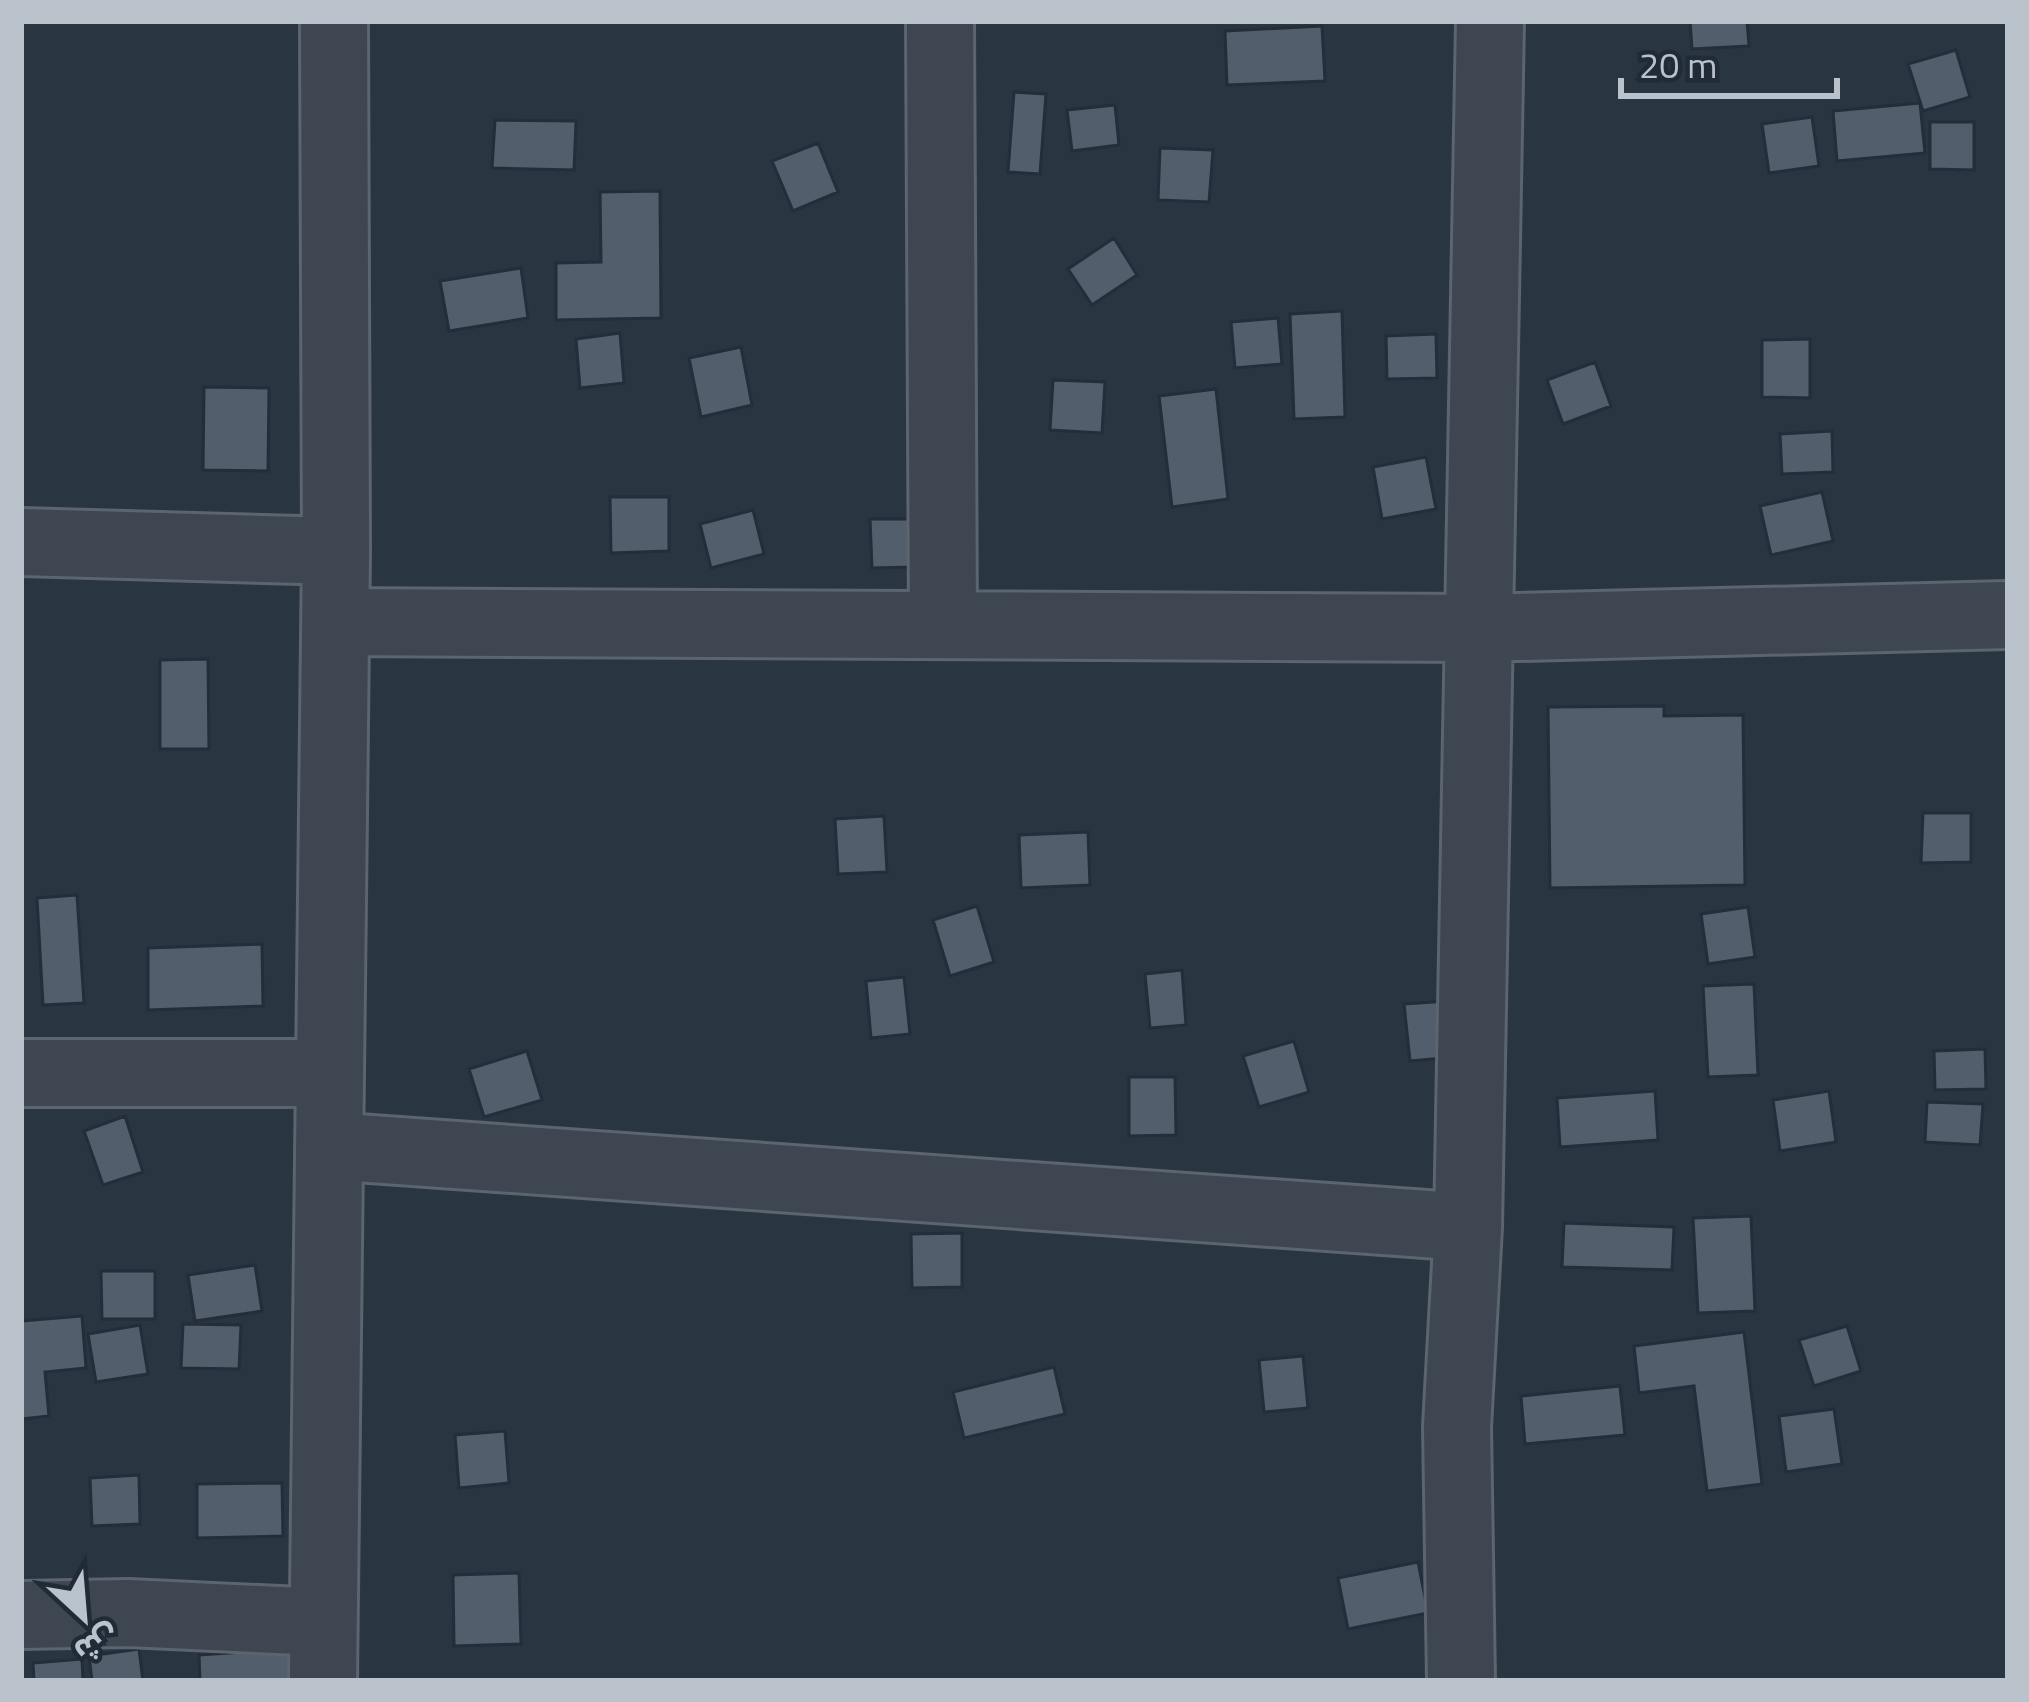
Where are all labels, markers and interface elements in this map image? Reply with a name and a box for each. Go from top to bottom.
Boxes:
scale bar [1621,24,1837,98]
text: 20 m [1639,37,1717,92]
north arrow [24,1558,144,1678]
text: ش [66,1613,128,1677]

